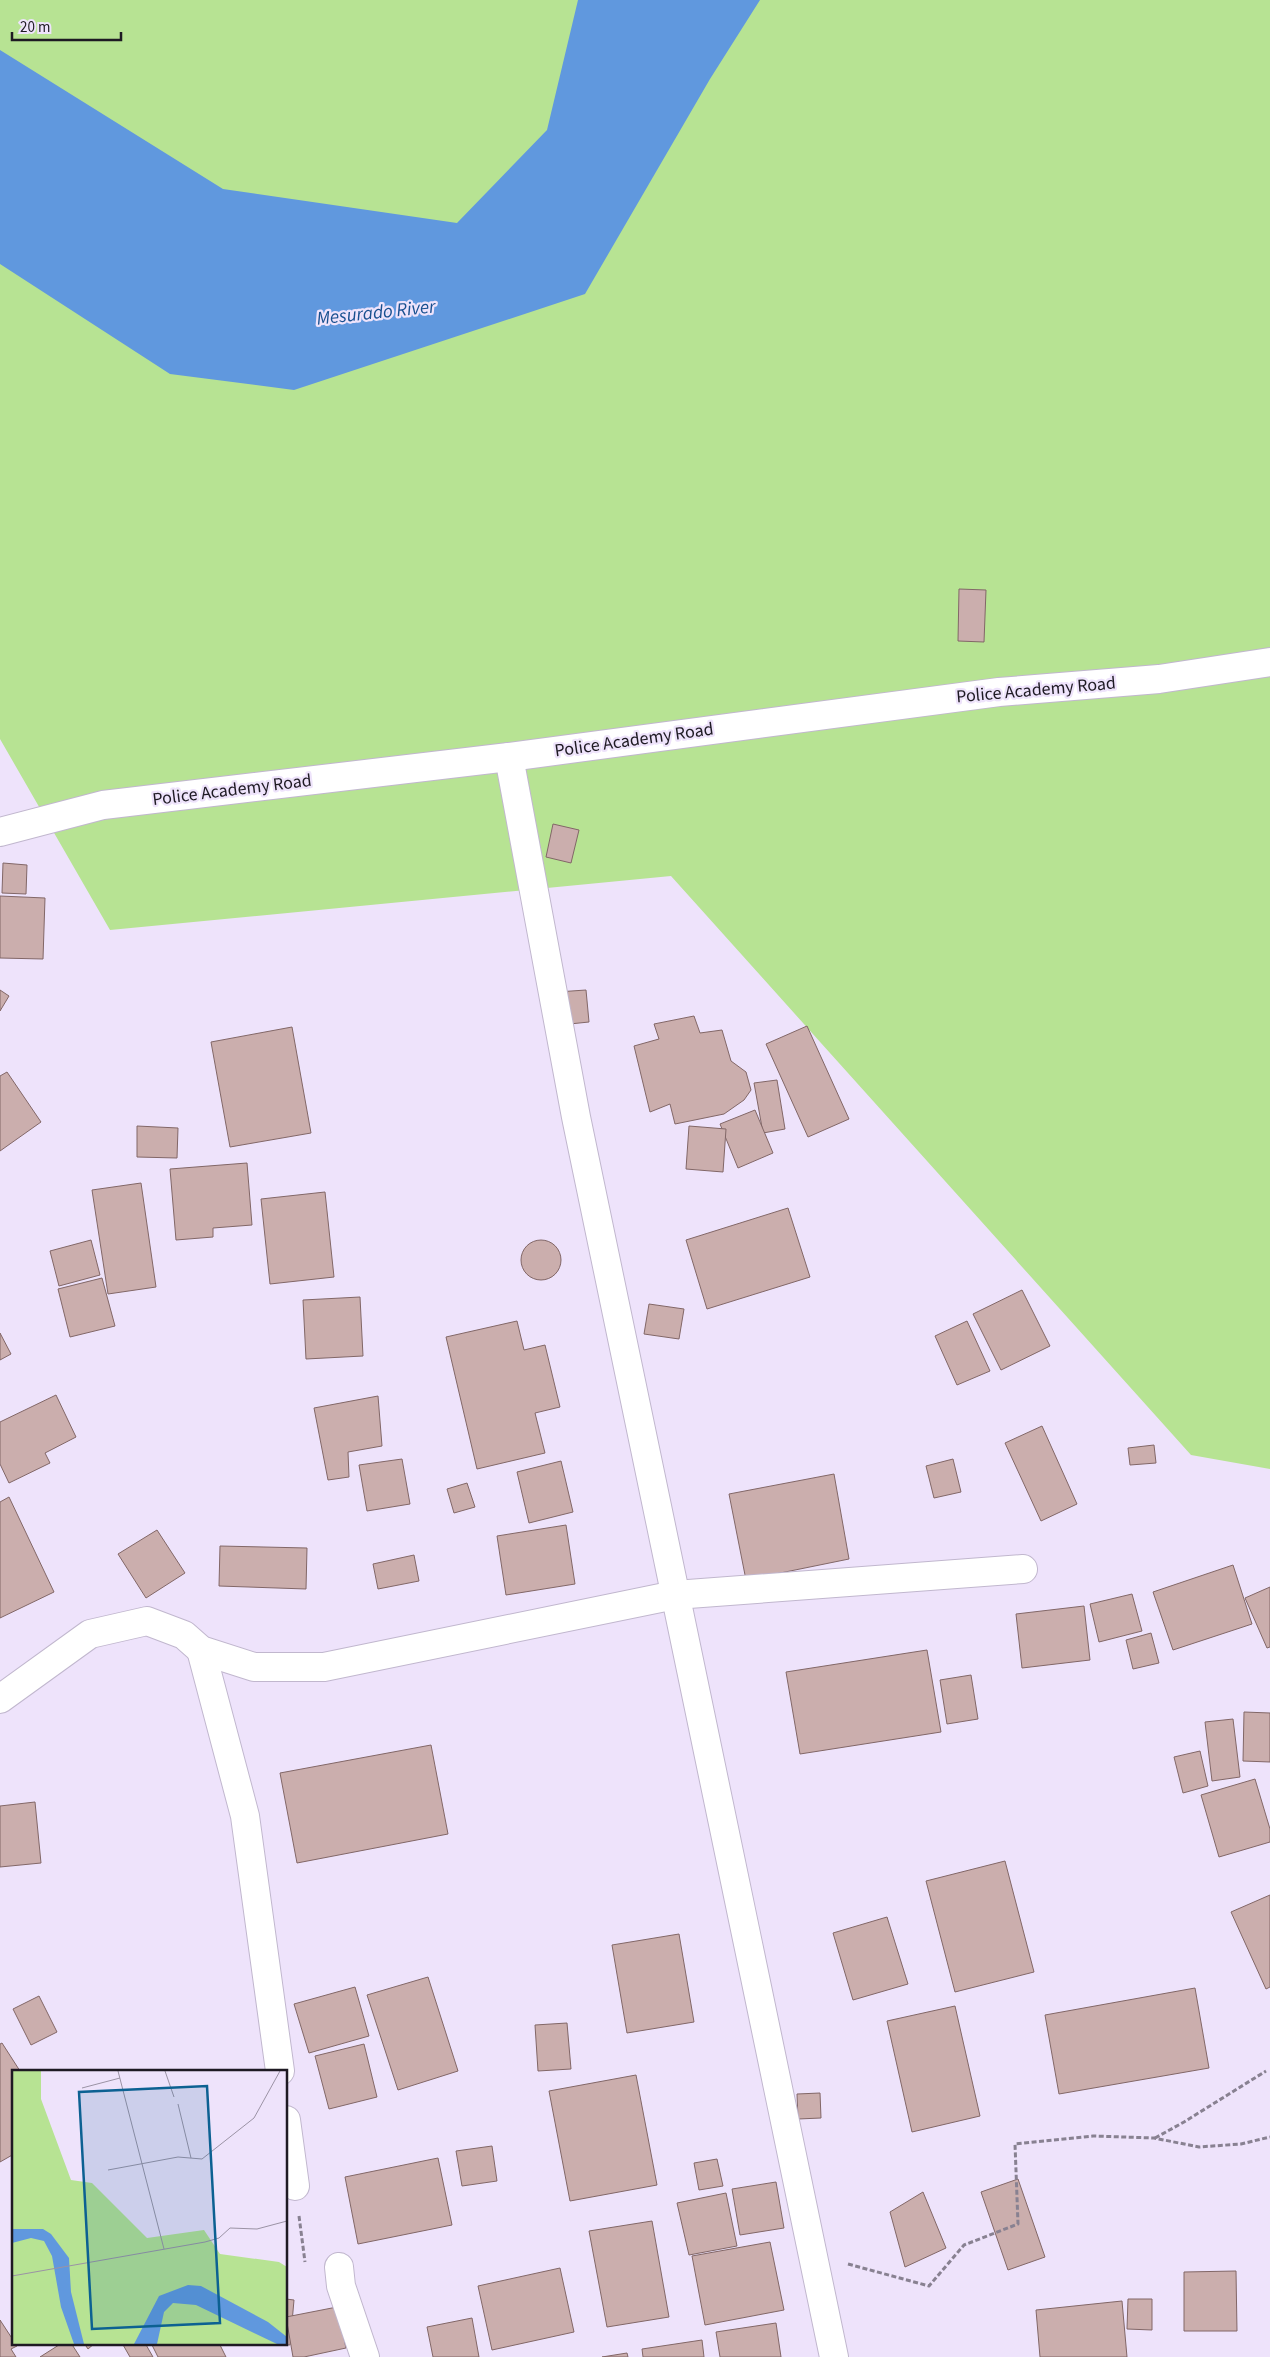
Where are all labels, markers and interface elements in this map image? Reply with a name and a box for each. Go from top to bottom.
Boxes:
scale bar [12,10,121,42]
text: 20 m [20,17,50,38]
water label: Mesurado River [315,293,438,333]
street label: Police Academy Road [955,671,1117,709]
street label: Police Academy Road [553,716,715,764]
street label: Police Academy Road [151,768,313,812]
inset map [12,2070,288,2344]

